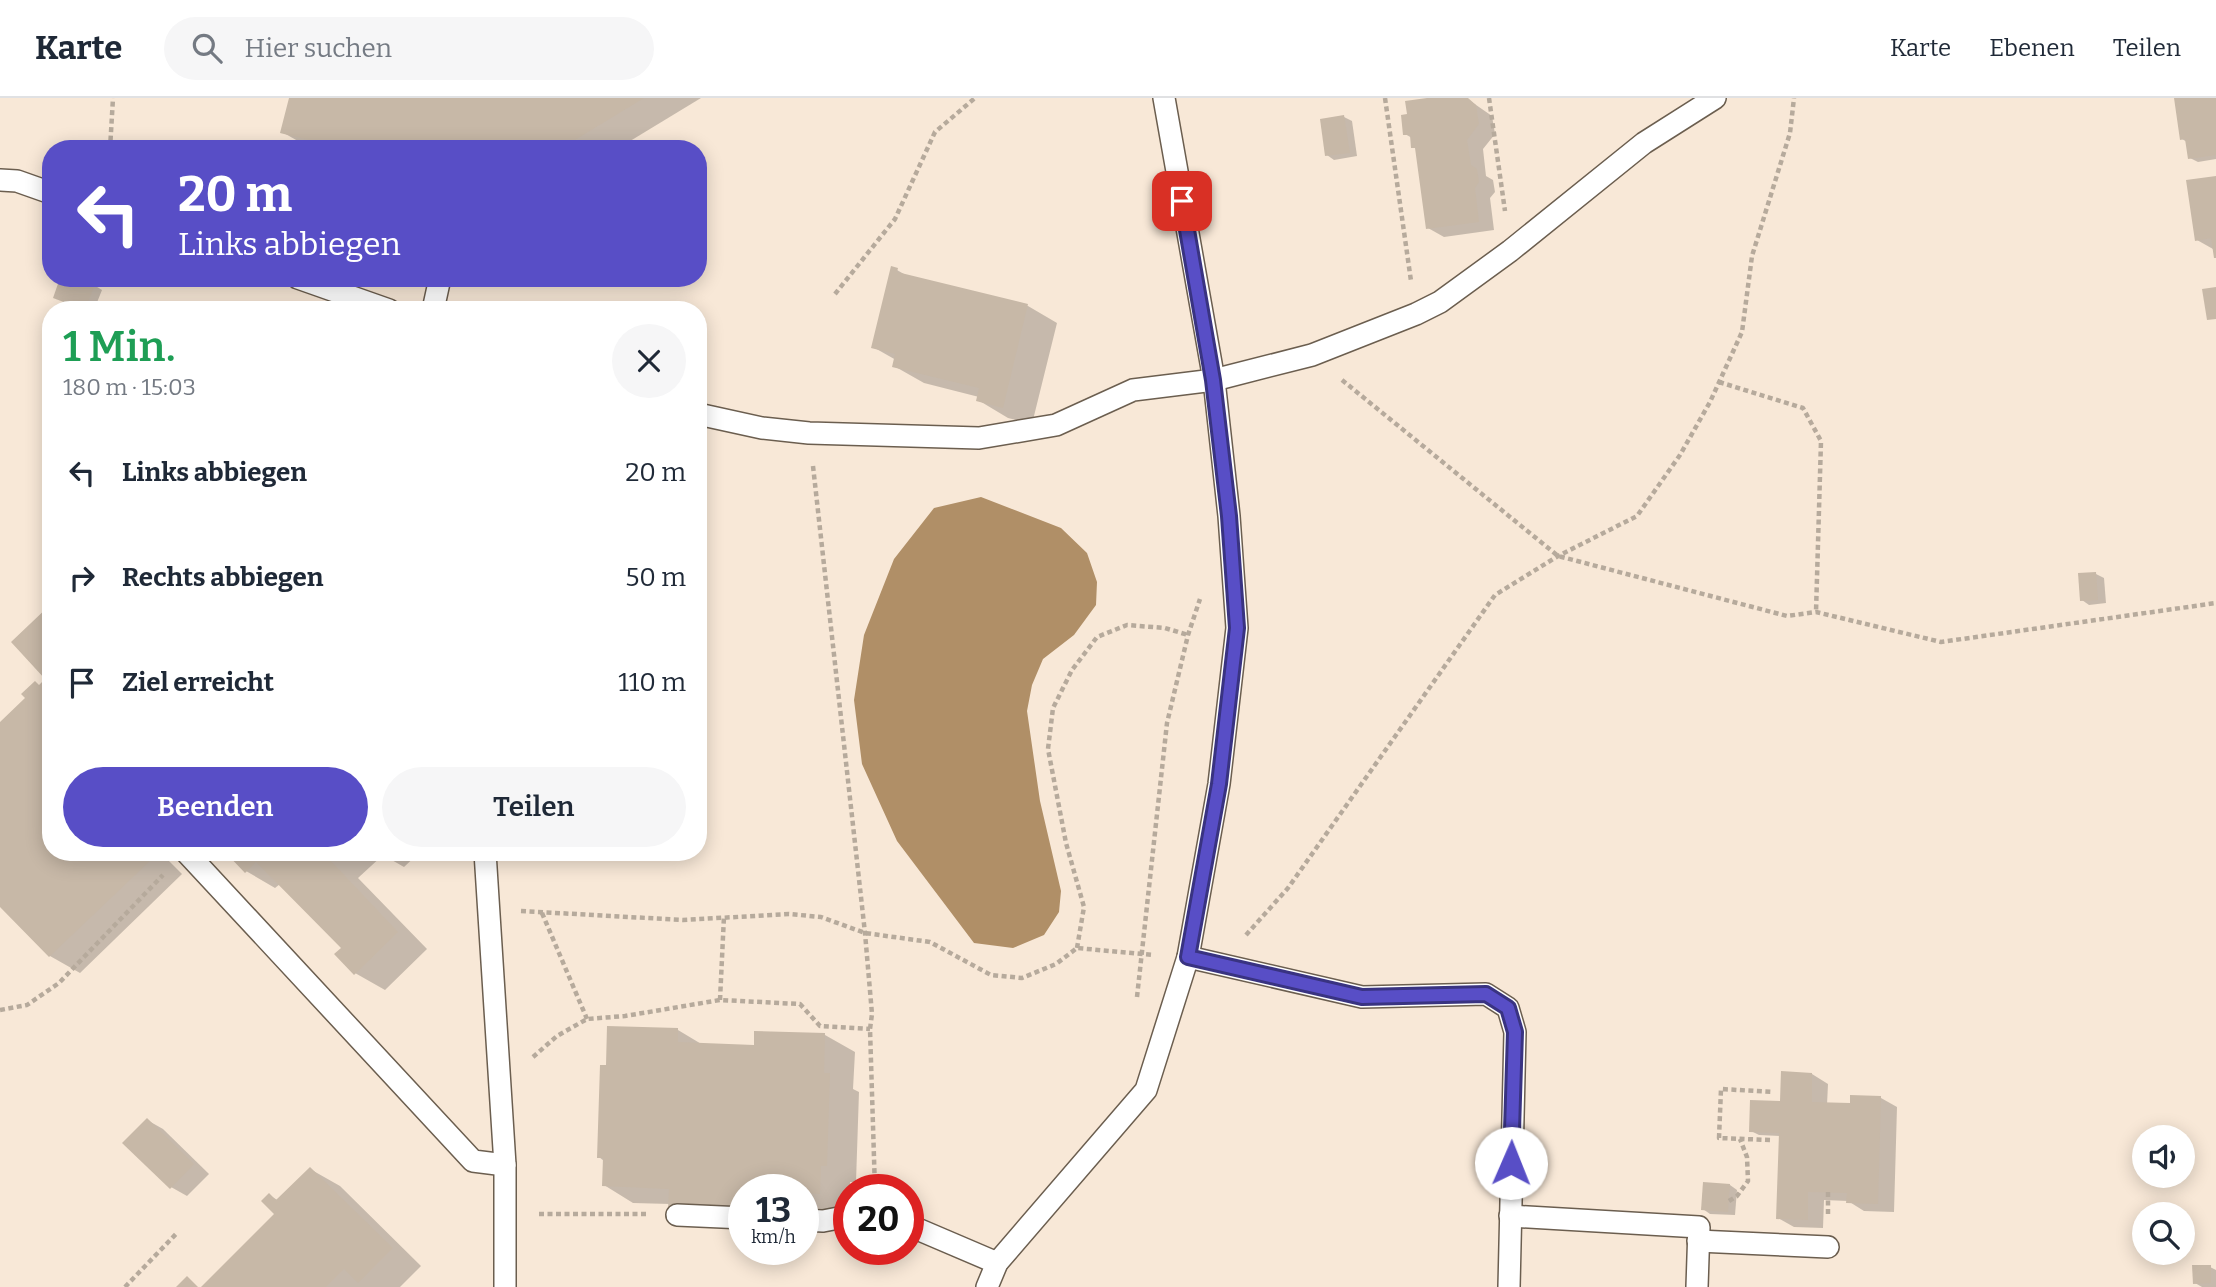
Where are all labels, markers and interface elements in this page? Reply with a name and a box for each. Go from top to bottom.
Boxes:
search box [164,17,654,80]
text: Karte [35,28,122,68]
icon: search [188,29,226,67]
text: Hier suchen [244,33,392,64]
text: Karte [1890,34,1951,62]
text: Ebenen [1989,34,2075,62]
text: Teilen [2113,34,2181,62]
text: 20 m [178,165,292,224]
icon: left [63,168,154,259]
pin [1152,171,1212,231]
icon: arrive [1163,182,1201,220]
text: Links abbiegen [178,225,401,263]
text: 1 Min. [63,322,175,372]
button: close [612,324,686,398]
text: 180 m · 15:03 [63,373,196,401]
icon: left [63,454,101,492]
text: Links abbiegen [122,457,307,488]
text: 20 m [625,457,686,488]
icon: right [63,559,101,597]
text: Rechts abbiegen [122,562,324,593]
text: 50 m [625,562,686,593]
icon: arrive [63,664,101,702]
text: Ziel erreicht [122,667,274,698]
text: 110 m [618,667,686,698]
button: Beenden [63,767,368,847]
button: Teilen [382,767,686,847]
map controls [2132,1125,2195,1265]
button: sound [2132,1125,2195,1188]
position arrow [1474,1126,1548,1200]
speed limit sign: 20 [833,1174,924,1265]
text: 13 [756,1189,791,1231]
button: search [2132,1202,2195,1265]
text: km/h [751,1226,796,1248]

